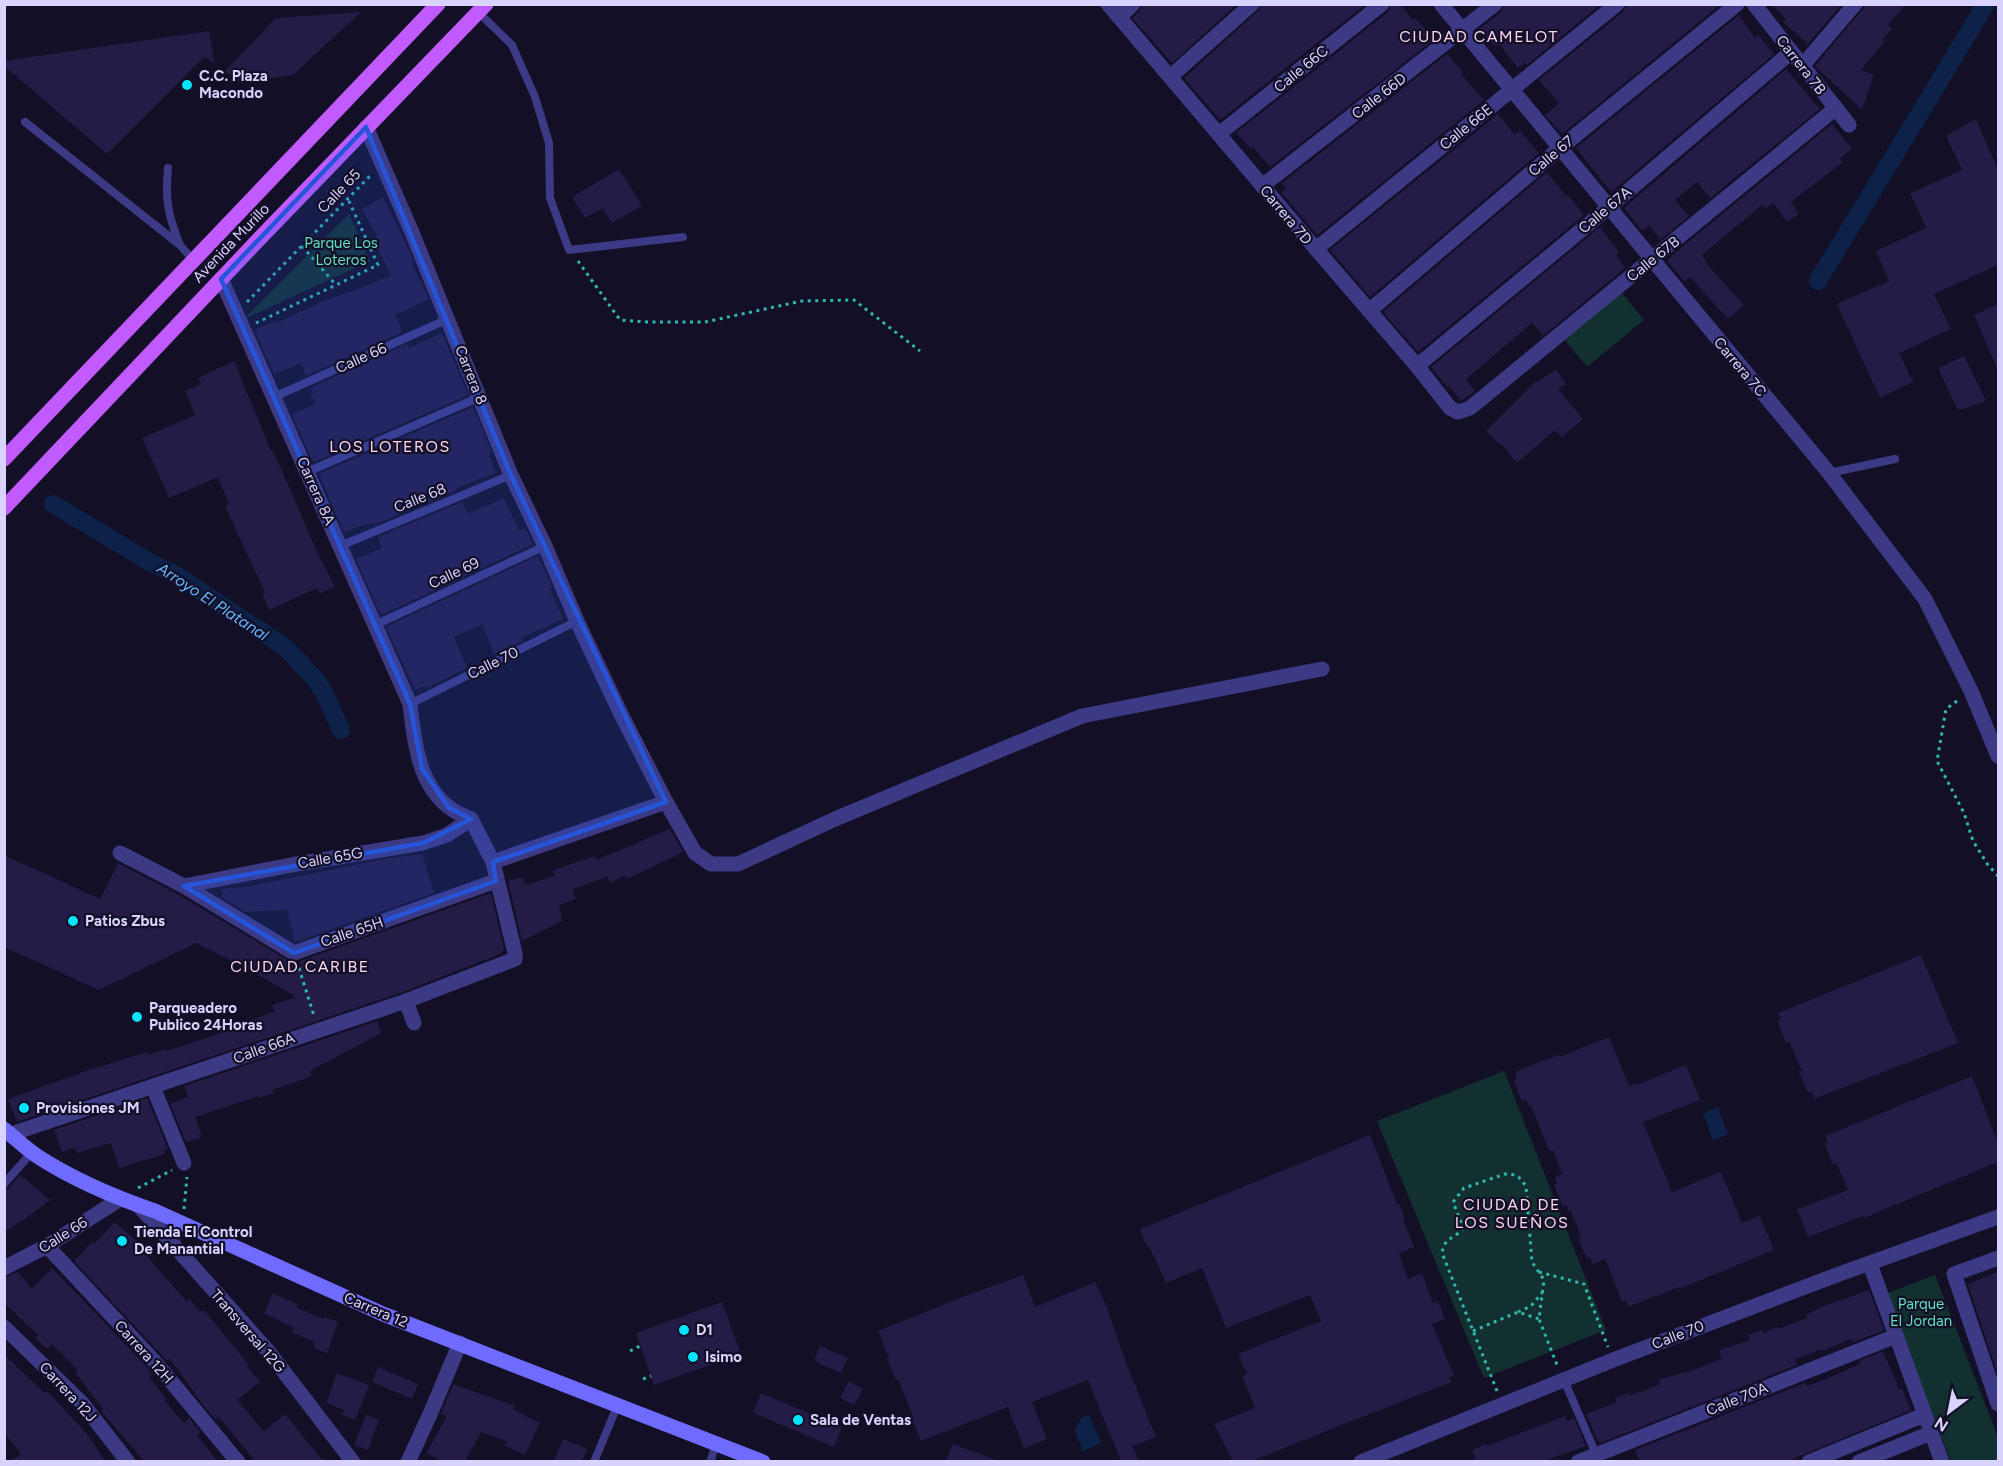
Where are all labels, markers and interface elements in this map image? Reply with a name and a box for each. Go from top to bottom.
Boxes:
district label: CIUDAD CAMELOT [1399,27,1559,46]
street label: Carrera 7B [1772,32,1830,98]
street label: Calle 66C [1270,42,1332,96]
place label: C.C. Plaza Macondo [199,67,268,102]
street label: Calle 66D [1348,69,1410,123]
marker: C.C. Plaza Macondo [180,78,194,92]
street label: Calle 66E [1436,100,1496,154]
street label: Calle 67 [1525,132,1577,180]
street label: Calle 65 [314,165,364,217]
street label: Carrera 7D [1256,182,1316,248]
street label: Calle 67A [1575,183,1635,237]
street label: Avenida Murillo [189,200,273,286]
street label: Calle 67B [1623,232,1683,286]
park label: Parque Los Loteros [304,234,378,269]
street label: Carrera 7C [1710,334,1770,401]
street label: Calle 66 [333,339,390,377]
street label: Carrera 8 [451,343,491,407]
district label: LOS LOTEROS [329,437,451,456]
street label: Carrera 8A [293,454,339,528]
street label: Calle 68 [391,479,449,517]
street label: Calle 69 [426,553,482,593]
water label: Arroyo El Platanal [153,558,272,645]
street label: Calle 70 [464,643,522,683]
street label: Calle 65G [296,843,364,873]
place label: Patios Zbus [85,912,165,930]
street label: Calle 65H [318,913,386,951]
marker: Patios Zbus [66,914,80,928]
district label: CIUDAD CARIBE [230,957,370,976]
place label: Parqueadero Publico 24Horas [149,999,262,1034]
marker: Parqueadero Publico 24Horas [130,1010,144,1024]
street label: Calle 66A [231,1029,297,1067]
place label: Provisiones JM [36,1099,140,1117]
marker: Provisiones JM [17,1101,31,1115]
district label: CIUDAD DE LOS SUEÑOS [1455,1195,1569,1232]
street label: Calle 66 [35,1213,91,1257]
place label: Tienda El Control De Manantial [134,1223,252,1258]
marker: Tienda El Control De Manantial [115,1234,129,1248]
street label: Transversal 12G [207,1286,289,1376]
street label: Carrera 12 [341,1288,411,1332]
park label: Parque El Jordan [1890,1295,1952,1330]
street label: Carrera 12H [111,1317,177,1387]
street label: Calle 70 [1649,1317,1707,1353]
place label: D1 [696,1321,713,1339]
marker: D1 [677,1323,691,1337]
place label: Isimo [705,1348,742,1366]
marker: Isimo [686,1350,700,1364]
street label: Carrera 12J [36,1358,100,1426]
street label: Calle 70A [1704,1379,1770,1419]
north arrow [1919,1382,1979,1442]
place label: Sala de Ventas [810,1411,911,1429]
marker: Sala de Ventas [791,1413,805,1427]
text: N [1931,1413,1952,1436]

